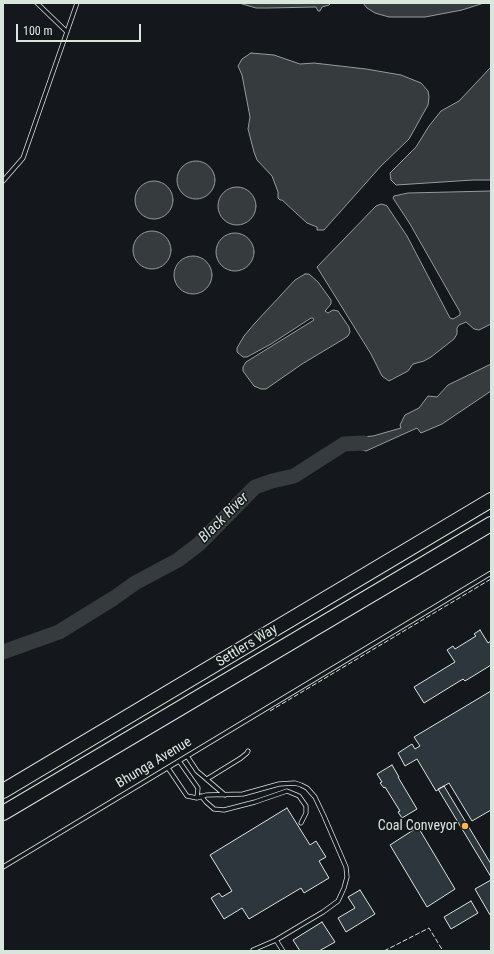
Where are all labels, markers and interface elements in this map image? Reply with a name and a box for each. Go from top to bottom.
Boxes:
scale bar [18,16,143,42]
text: 100 m [23,24,53,38]
water label: Black River [195,489,253,547]
street label: Settlers Way [213,621,281,671]
street label: Bhunga Avenue [113,734,195,792]
place label: Coal Conveyor [378,818,457,834]
marker: Coal Conveyor [460,821,470,831]

